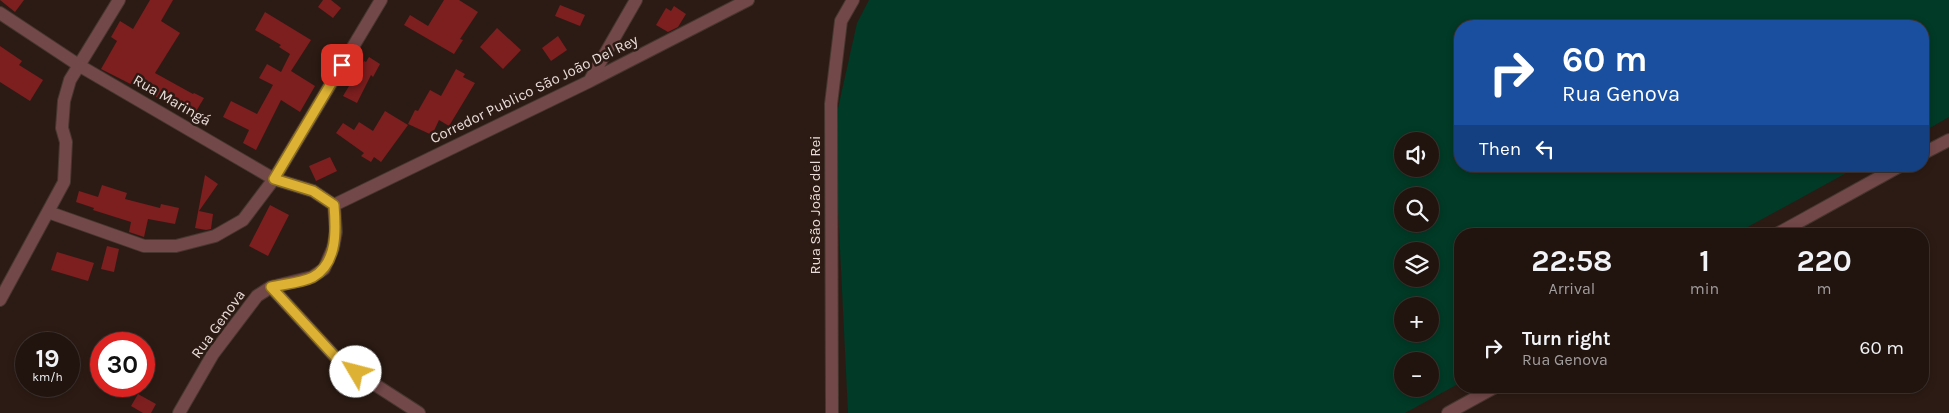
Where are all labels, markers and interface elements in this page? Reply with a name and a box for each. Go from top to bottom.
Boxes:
street label: Corredor Publico São João Del Rey [427,31,641,147]
text: 60 m [1562,39,1647,80]
icon: right [1479,40,1544,105]
pin [321,44,363,86]
icon: arrive [328,51,356,79]
street label: Rua Maringá [130,71,214,129]
text: Rua Genova [1562,81,1680,107]
map controls [1394,132,1439,397]
button: sound [1394,132,1439,177]
street label: Rua São João del Rei [806,135,824,275]
icon: left [1531,135,1559,163]
text: Then [1479,138,1521,160]
button: search [1394,187,1439,232]
button: layers [1394,242,1439,287]
text: 22:58 [1531,243,1613,279]
text: 1 [1699,243,1710,279]
text: 220 [1796,243,1852,279]
text: Arrival [1548,279,1595,298]
text: min [1690,279,1719,298]
text: m [1817,279,1832,298]
street label: Rua Genova [187,286,249,362]
button: + [1394,297,1439,342]
text: Turn right [1522,328,1611,350]
speed limit sign: 30 [90,332,155,397]
icon: right [1479,334,1507,362]
text: 60 m [1860,337,1904,359]
text: 19 [35,344,60,373]
position arrow [329,345,381,397]
text: Rua Genova [1522,350,1608,369]
button: − [1394,352,1439,397]
text: km/h [32,370,63,384]

